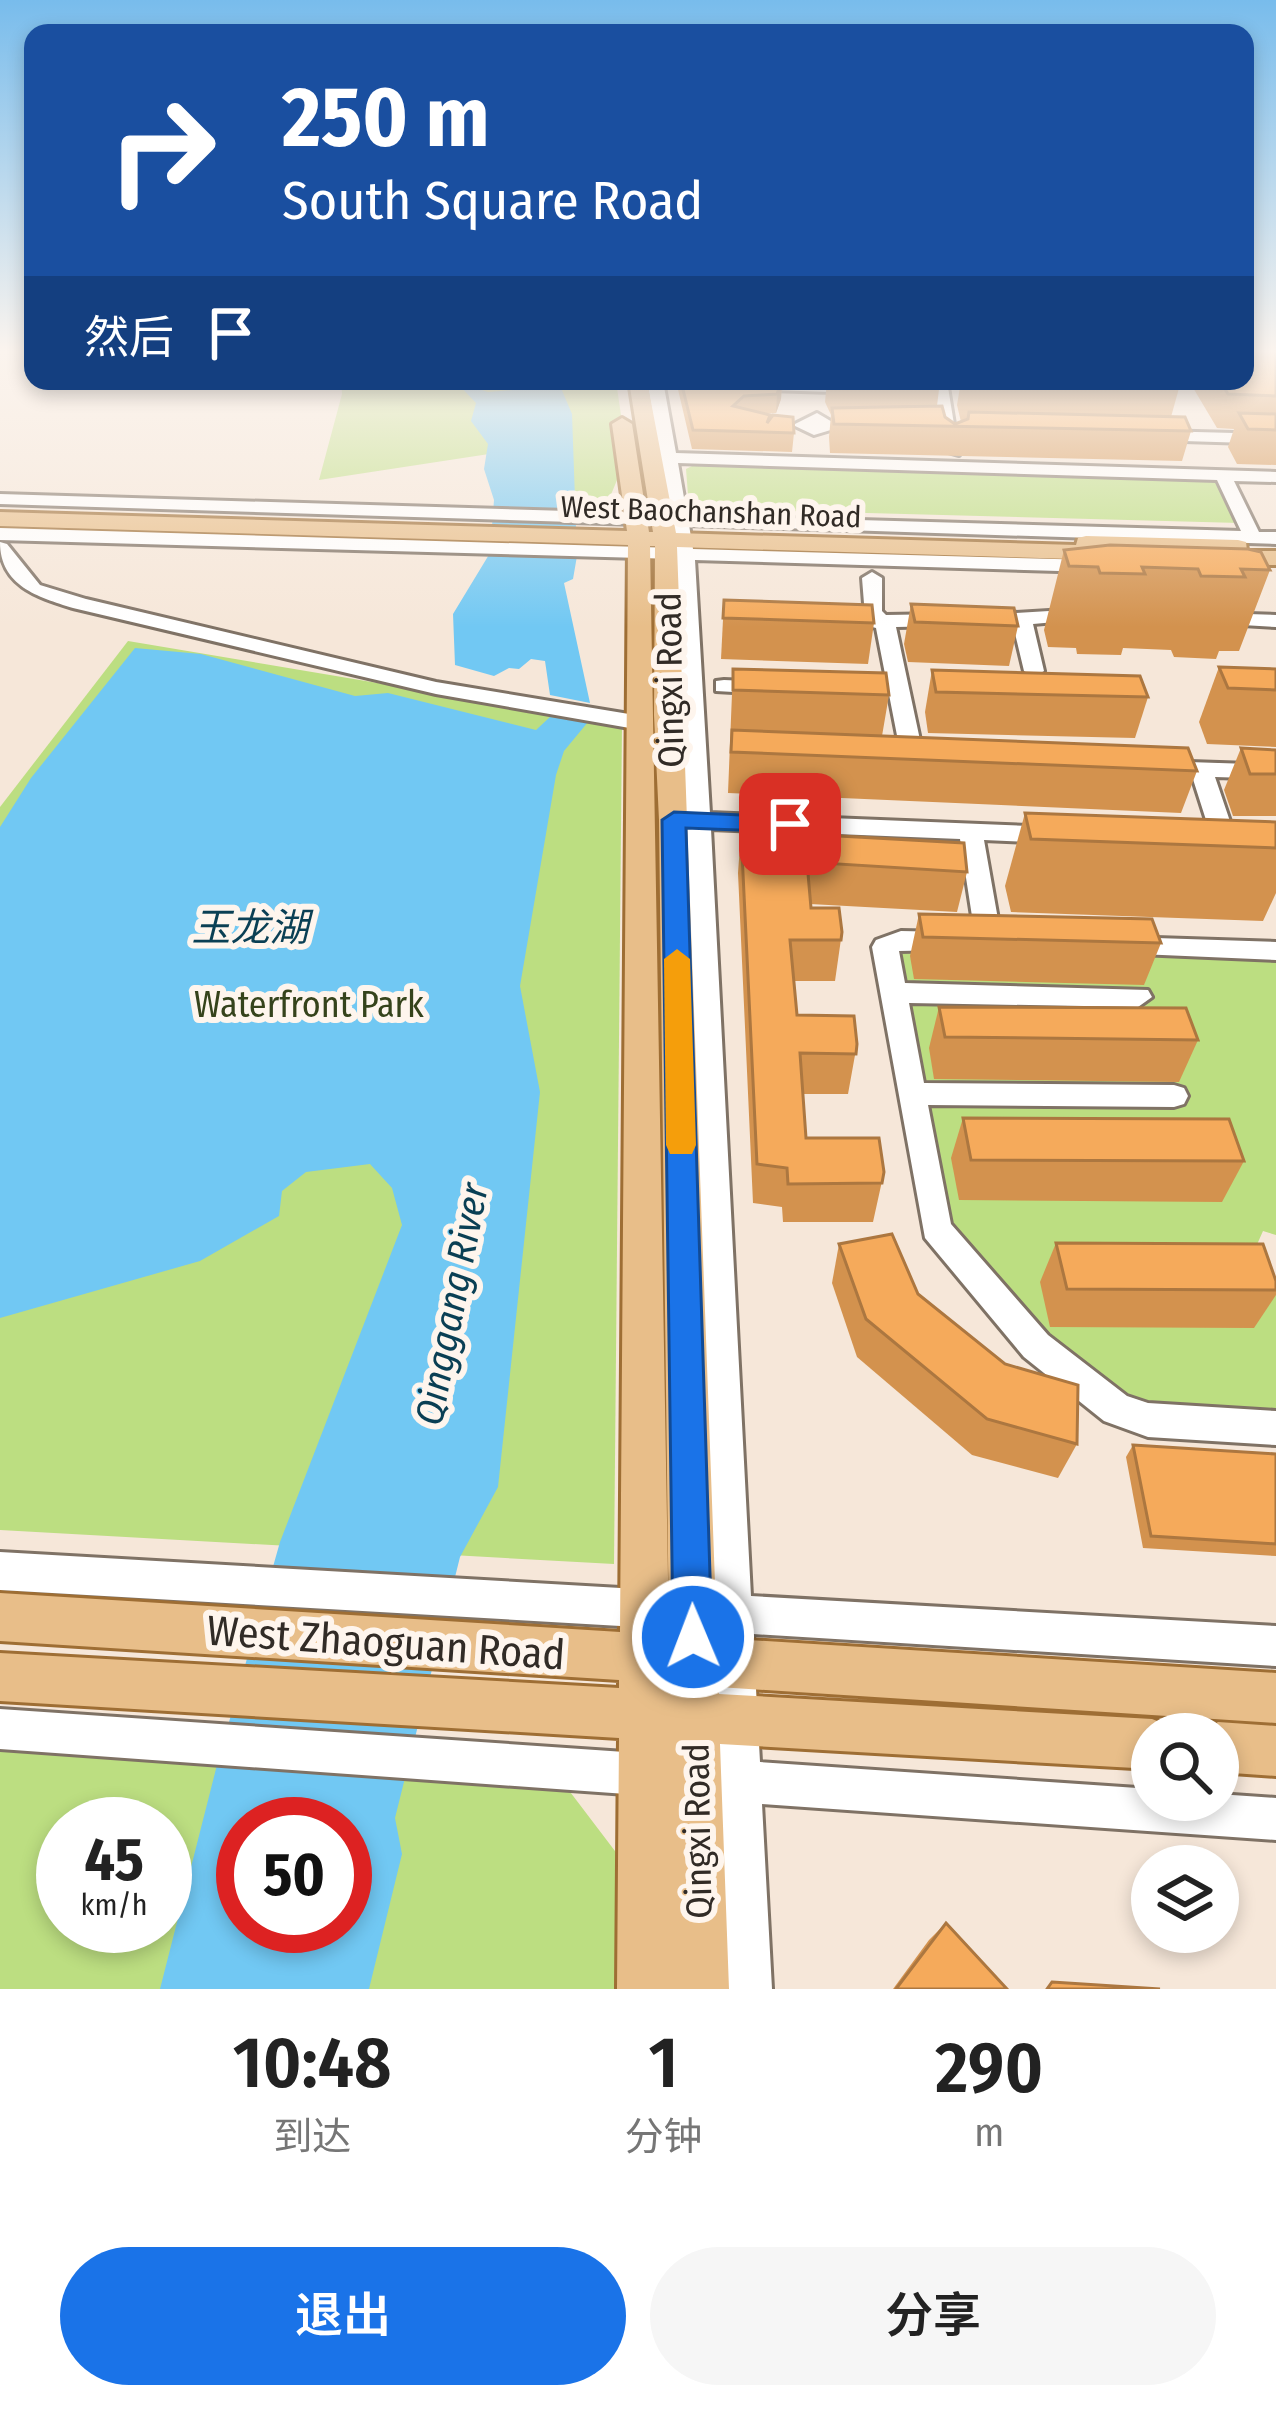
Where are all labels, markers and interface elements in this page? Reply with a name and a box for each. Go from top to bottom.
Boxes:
text: 250 m [282,67,490,168]
icon: right [84,72,240,228]
text: South Square Road [282,169,703,233]
icon: arrive [198,300,264,366]
text: 然后 [84,311,174,365]
street label: West Baochanshan Road [560,489,862,535]
street label: Qingxi Road [646,592,694,768]
pin [739,773,841,875]
icon: arrive [757,791,823,857]
water label: 玉龙湖 [191,905,314,951]
park label: Waterfront Park [194,983,424,1027]
water label: Qinggang River [406,1178,498,1429]
position arrow [630,1574,756,1700]
street label: West Zhaoguan Road [205,1606,567,1680]
map controls [1131,1713,1239,1953]
button: search [1131,1713,1239,1821]
street label: Qingxi Road [674,1743,722,1919]
speed limit sign: 50 [216,1797,372,1953]
text: 45 [84,1824,144,1896]
button: layers [1131,1845,1239,1953]
text: km/h [81,1887,147,1923]
text: 10:48 [233,2020,392,2106]
text: 1 [648,2020,678,2106]
text: 290 [935,2025,1043,2111]
text: m [974,2110,1004,2156]
text: 到达 [273,2114,351,2160]
text: 分钟 [624,2114,702,2160]
button: 退出 [60,2247,626,2385]
button: 分享 [650,2247,1216,2385]

